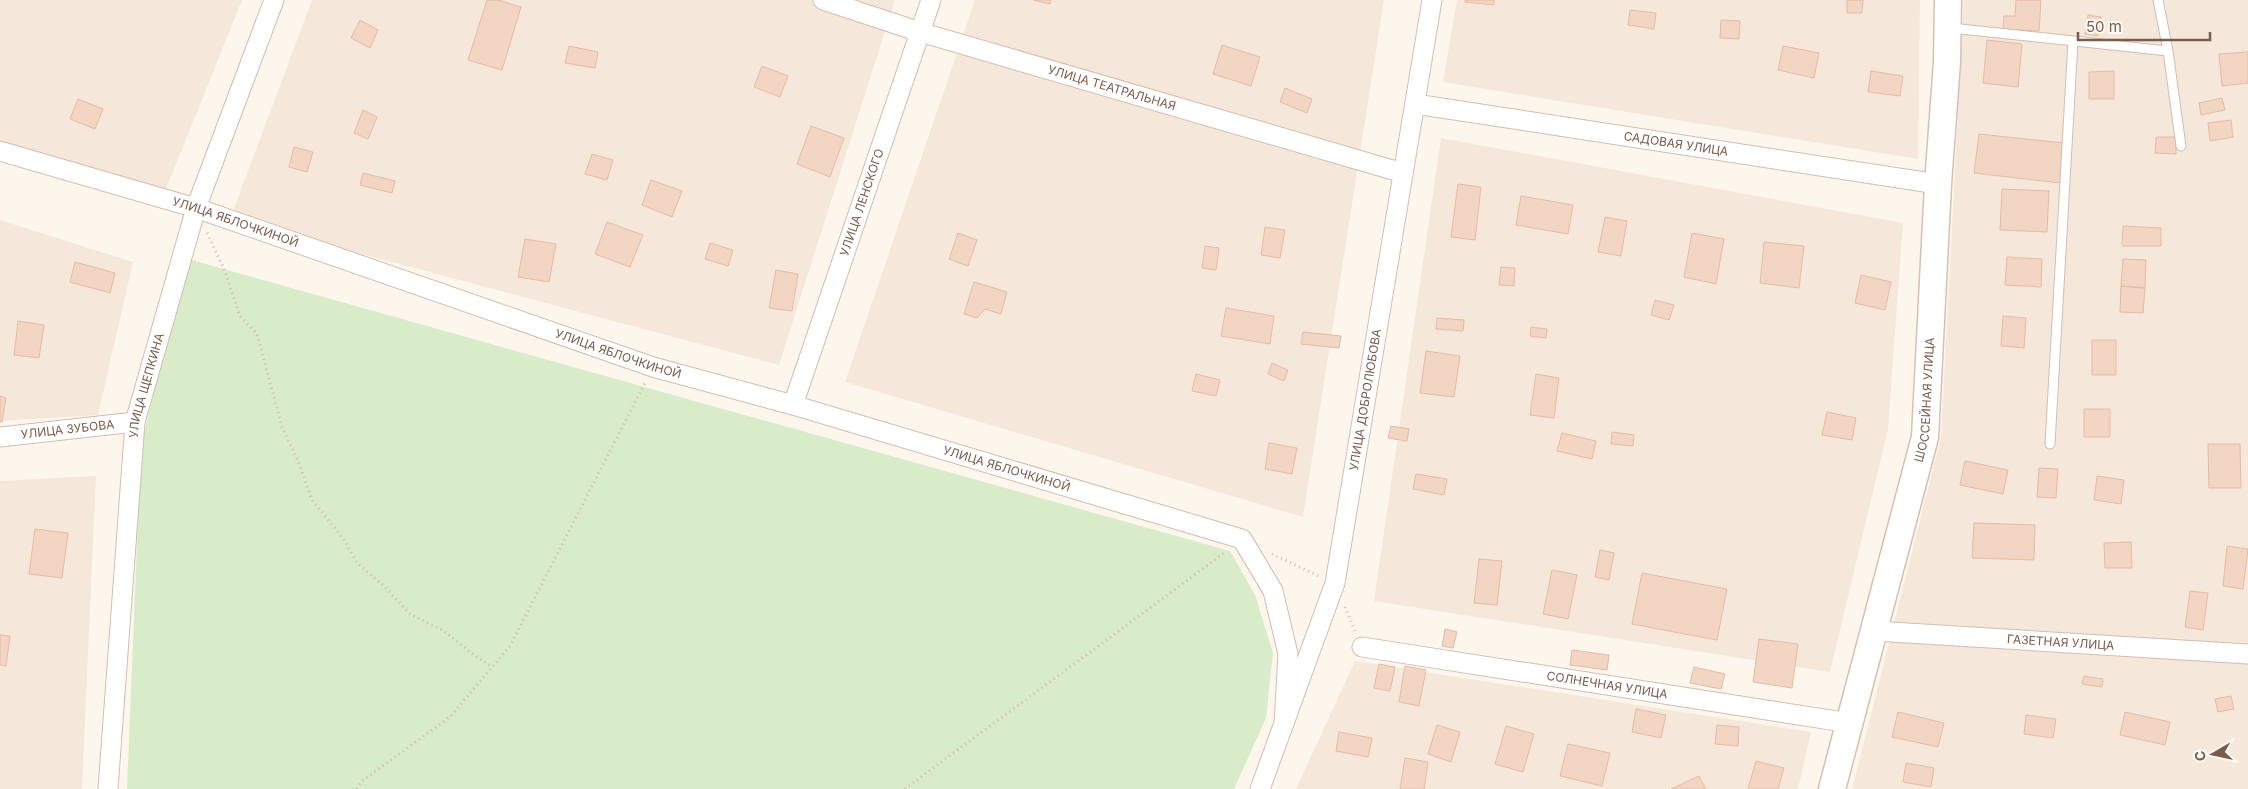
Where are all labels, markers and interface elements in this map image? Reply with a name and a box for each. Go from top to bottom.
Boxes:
scale bar [2078,10,2210,42]
text: 50 m [2086,17,2122,36]
street label: УЛИЦА ТЕАТРАЛЬНАЯ [1046,62,1178,113]
street label: САДОВАЯ УЛИЦА [1623,128,1729,159]
street label: УЛИЦА ЛЕНСКОГО [836,147,887,258]
street label: УЛИЦА ЯБЛОЧКИНОЙ [171,194,301,250]
street label: УЛИЦА ЯБЛОЧКИНОЙ [553,326,683,381]
street label: УЛИЦА ДОБРОЛЮБОВА [1346,328,1384,472]
street label: УЛИЦА ЩЕПКИНА [126,331,167,438]
street label: ШОССЕЙНАЯ УЛИЦА [1911,337,1937,464]
street label: УЛИЦА ЗУБОВА [20,416,115,442]
street label: УЛИЦА ЯБЛОЧКИНОЙ [941,442,1072,494]
street label: ГАЗЕТНАЯ УЛИЦА [2007,631,2115,653]
street label: СОЛНЕЧНАЯ УЛИЦА [1546,668,1669,701]
north arrow [2188,729,2238,779]
text: С [2190,750,2209,763]

